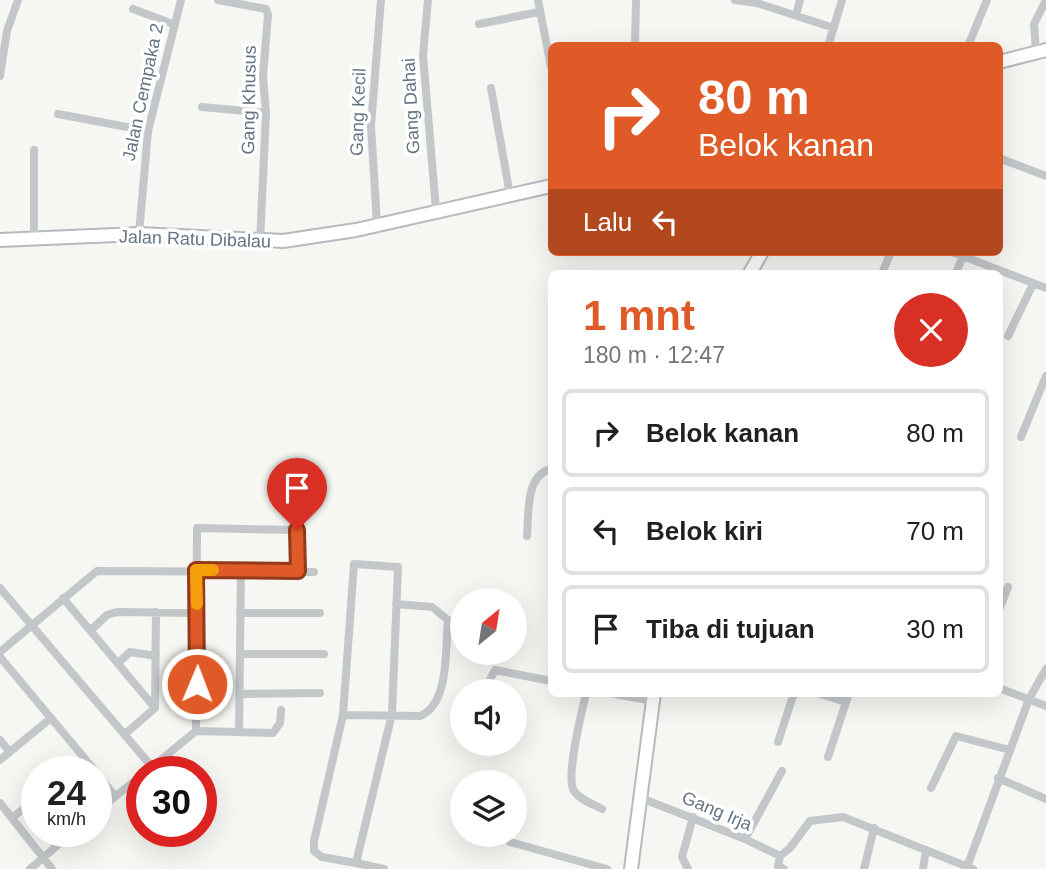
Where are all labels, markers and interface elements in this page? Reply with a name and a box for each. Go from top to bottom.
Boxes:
street label: Jalan Cempaka 2 [119,21,167,163]
street label: Gang Khusus [238,45,260,155]
street label: Gang Dahai [398,58,424,154]
street label: Gang Kecil [346,68,370,156]
icon: right [583,70,674,161]
text: 80 m [698,70,810,124]
text: Belok kanan [698,127,874,163]
icon: left [646,203,684,241]
text: Lalu [583,207,632,237]
street label: Jalan Ratu Dibalau [119,226,271,252]
text: 1 mnt [583,292,695,339]
button: close [894,293,968,367]
text: 180 m · 12:47 [583,342,725,368]
icon: right [587,414,625,452]
text: Belok kanan [646,418,799,448]
text: 80 m [906,418,964,448]
pin [267,458,327,530]
icon: arrive [278,469,316,507]
icon: left [587,512,625,550]
text: Belok kiri [646,516,763,546]
text: 70 m [906,516,964,546]
north arrow [450,588,527,665]
map controls [450,588,527,847]
icon: arrive [587,610,625,648]
text: Tiba di tujuan [646,614,815,644]
text: 30 m [906,614,964,644]
position arrow [160,647,234,721]
button: sound [450,679,527,756]
speed limit sign: 30 [126,756,217,847]
button: layers [450,770,527,847]
text: 24 [47,773,86,812]
street label: Gang Irja [679,787,756,835]
text: km/h [47,809,86,829]

